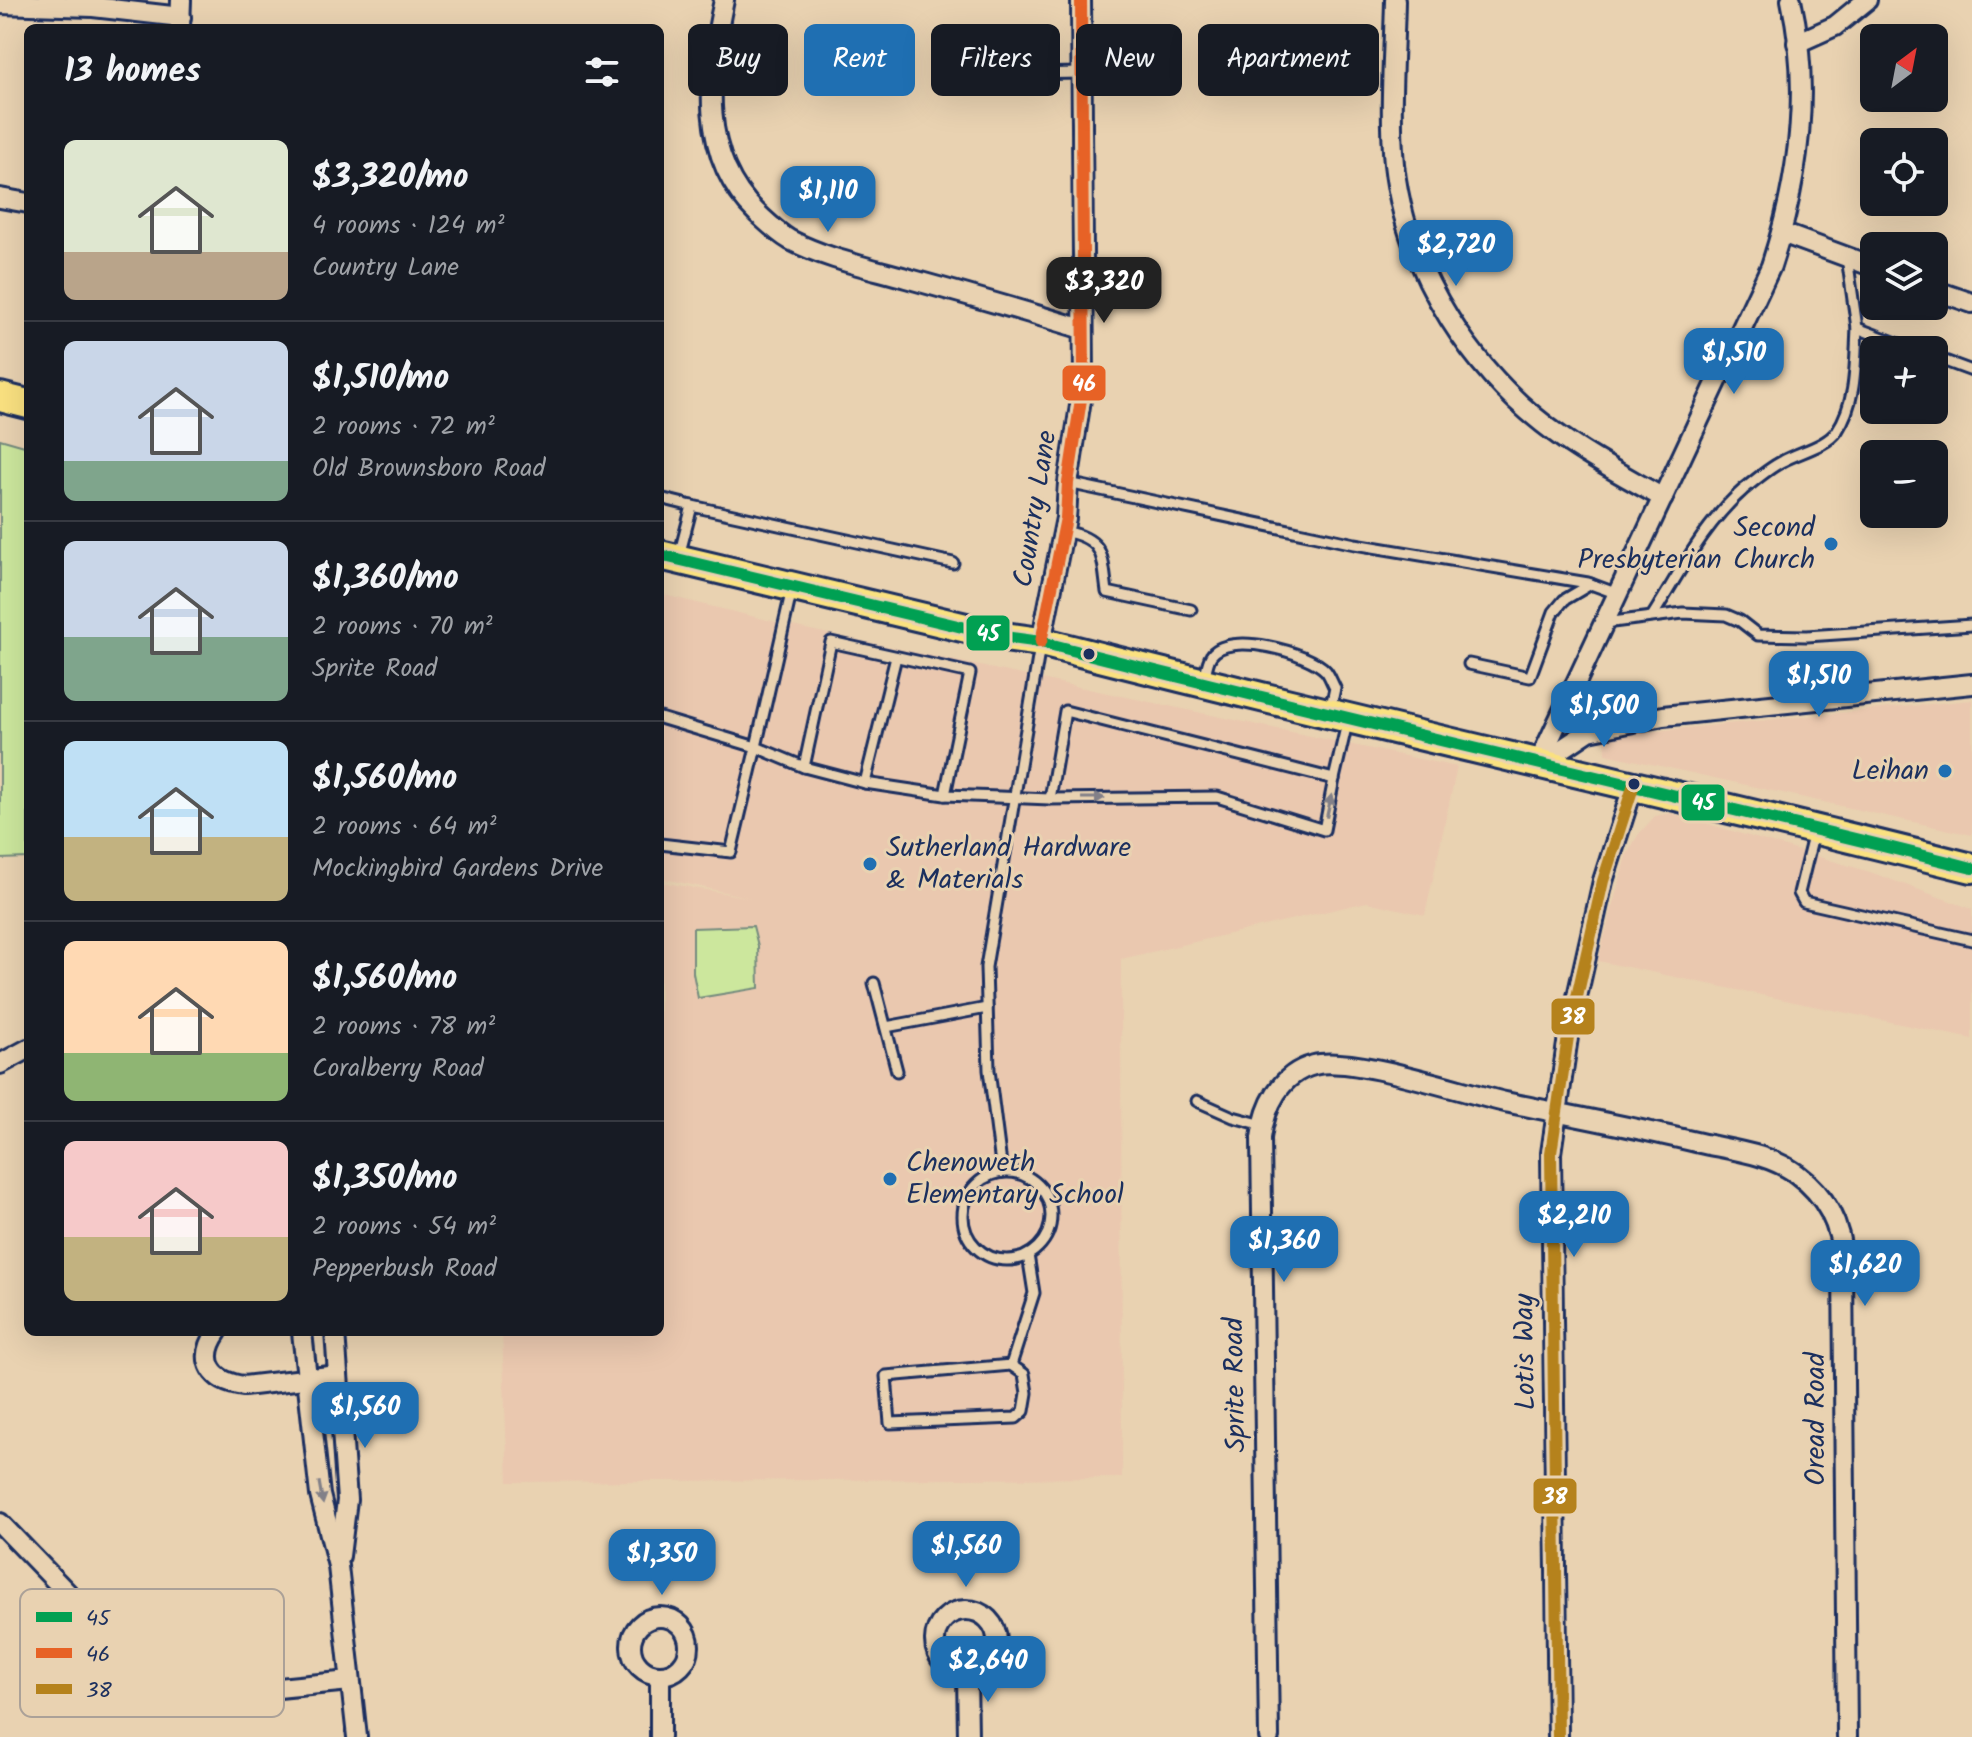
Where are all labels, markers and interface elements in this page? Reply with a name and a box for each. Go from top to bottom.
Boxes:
chip: Buy [688,24,788,96]
chip: Rent [804,24,915,96]
chip: Filters [931,24,1060,96]
chip: New [1076,24,1182,96]
chip: Apartment [1198,24,1379,96]
north arrow [1860,24,1948,112]
map controls [1860,24,1948,528]
text: 13 homes [64,45,201,99]
icon: filters [580,50,624,94]
button: locate [1860,128,1948,216]
text: $3,320/mo [312,151,468,205]
pin: $1,110 [763,166,893,234]
text: $1,110 [798,171,858,213]
icon: home [128,172,224,268]
text: 4 rooms · 124 m² [312,205,504,247]
pin: $2,720 [1391,220,1521,288]
text: $2,720 [1417,225,1495,267]
button: layers [1860,232,1948,320]
text: Country Lane [312,247,459,289]
pin: $3,320 [1039,257,1169,325]
text: $3,320 [1064,262,1144,304]
pin: $1,510 [1669,328,1799,396]
text: $1,510 [1702,333,1766,375]
button: + [1860,336,1948,424]
text: $1,510/mo [312,352,449,406]
line badge: 46 [1061,364,1107,402]
text: 46 [1072,368,1096,403]
icon: home [128,373,224,469]
text: 2 rooms · 72 m² [312,406,495,448]
street label: Country Lane [1001,427,1071,591]
button: − [1860,440,1948,528]
text: Old Brownsboro Road [312,448,545,490]
place label: Second Presbyterian Church [1578,506,1816,583]
marker: Second Presbyterian Church [1822,535,1840,553]
text: $1,360/mo [312,552,459,606]
icon: home [128,573,224,669]
text: 2 rooms · 70 m² [312,606,493,648]
line badge: 45 [965,614,1011,652]
text: 45 [976,618,1001,653]
unlabelled marker [1081,646,1097,662]
text: Sprite Road [312,648,437,690]
pin: $1,510 [1754,651,1884,719]
text: $1,510 [1787,656,1851,698]
pin: $1,500 [1539,681,1669,749]
text: $1,500 [1569,686,1639,728]
place label: Leihan [1851,749,1929,794]
text: $1,560/mo [312,752,457,806]
marker: Leihan [1936,762,1954,780]
icon: home [128,773,224,869]
unlabelled marker [1626,776,1642,792]
line badge: 45 [1680,783,1726,822]
text: 45 [1691,787,1716,822]
one-way arrow [1081,792,1106,804]
one-way arrow [1323,793,1336,818]
text: 2 rooms · 64 m² [312,806,496,848]
place label: Sutherland Hardware & Materials [886,826,1132,903]
text: Mockingbird Gardens Drive [312,848,603,890]
marker: Sutherland Hardware & Materials [861,855,879,873]
text: $1,560/mo [312,952,457,1006]
icon: home [128,973,224,1069]
line badge: 38 [1550,997,1596,1036]
text: 38 [1559,1001,1587,1036]
text: 2 rooms · 78 m² [312,1006,495,1048]
text: Coralberry Road [312,1048,484,1090]
place label: Chenoweth Elementary School [906,1141,1124,1218]
text: $1,350/mo [312,1152,458,1206]
marker: Chenoweth Elementary School [881,1170,899,1188]
icon: home [128,1173,224,1269]
pin: $2,210 [1509,1191,1639,1259]
text: $2,210 [1537,1196,1611,1238]
text: 2 rooms · 54 m² [312,1206,496,1248]
pin: $1,360 [1219,1216,1349,1284]
text: $1,360 [1248,1221,1320,1263]
pin: $1,620 [1800,1240,1930,1308]
text: $1,620 [1829,1245,1901,1287]
text: Pepperbush Road [312,1248,497,1290]
street label: Lotis Way [1502,1292,1550,1411]
street label: Sprite Road [1212,1316,1260,1453]
street label: Oread Road [1794,1351,1839,1486]
pin: $1,560 [300,1382,430,1450]
text: $1,560 [330,1387,400,1429]
line badge: 38 [1532,1477,1578,1515]
one-way arrow [315,1481,327,1506]
text: 38 [1541,1481,1569,1516]
pin: $1,560 [901,1521,1031,1589]
text: $1,560 [931,1526,1001,1568]
pin: $1,350 [597,1529,727,1597]
text: $1,350 [627,1534,697,1576]
legend [20,1589,284,1717]
text: 45 [86,1602,111,1637]
pin: $2,640 [923,1636,1053,1704]
text: 46 [86,1638,110,1673]
text: $2,640 [949,1641,1027,1683]
text: 38 [86,1674,113,1709]

